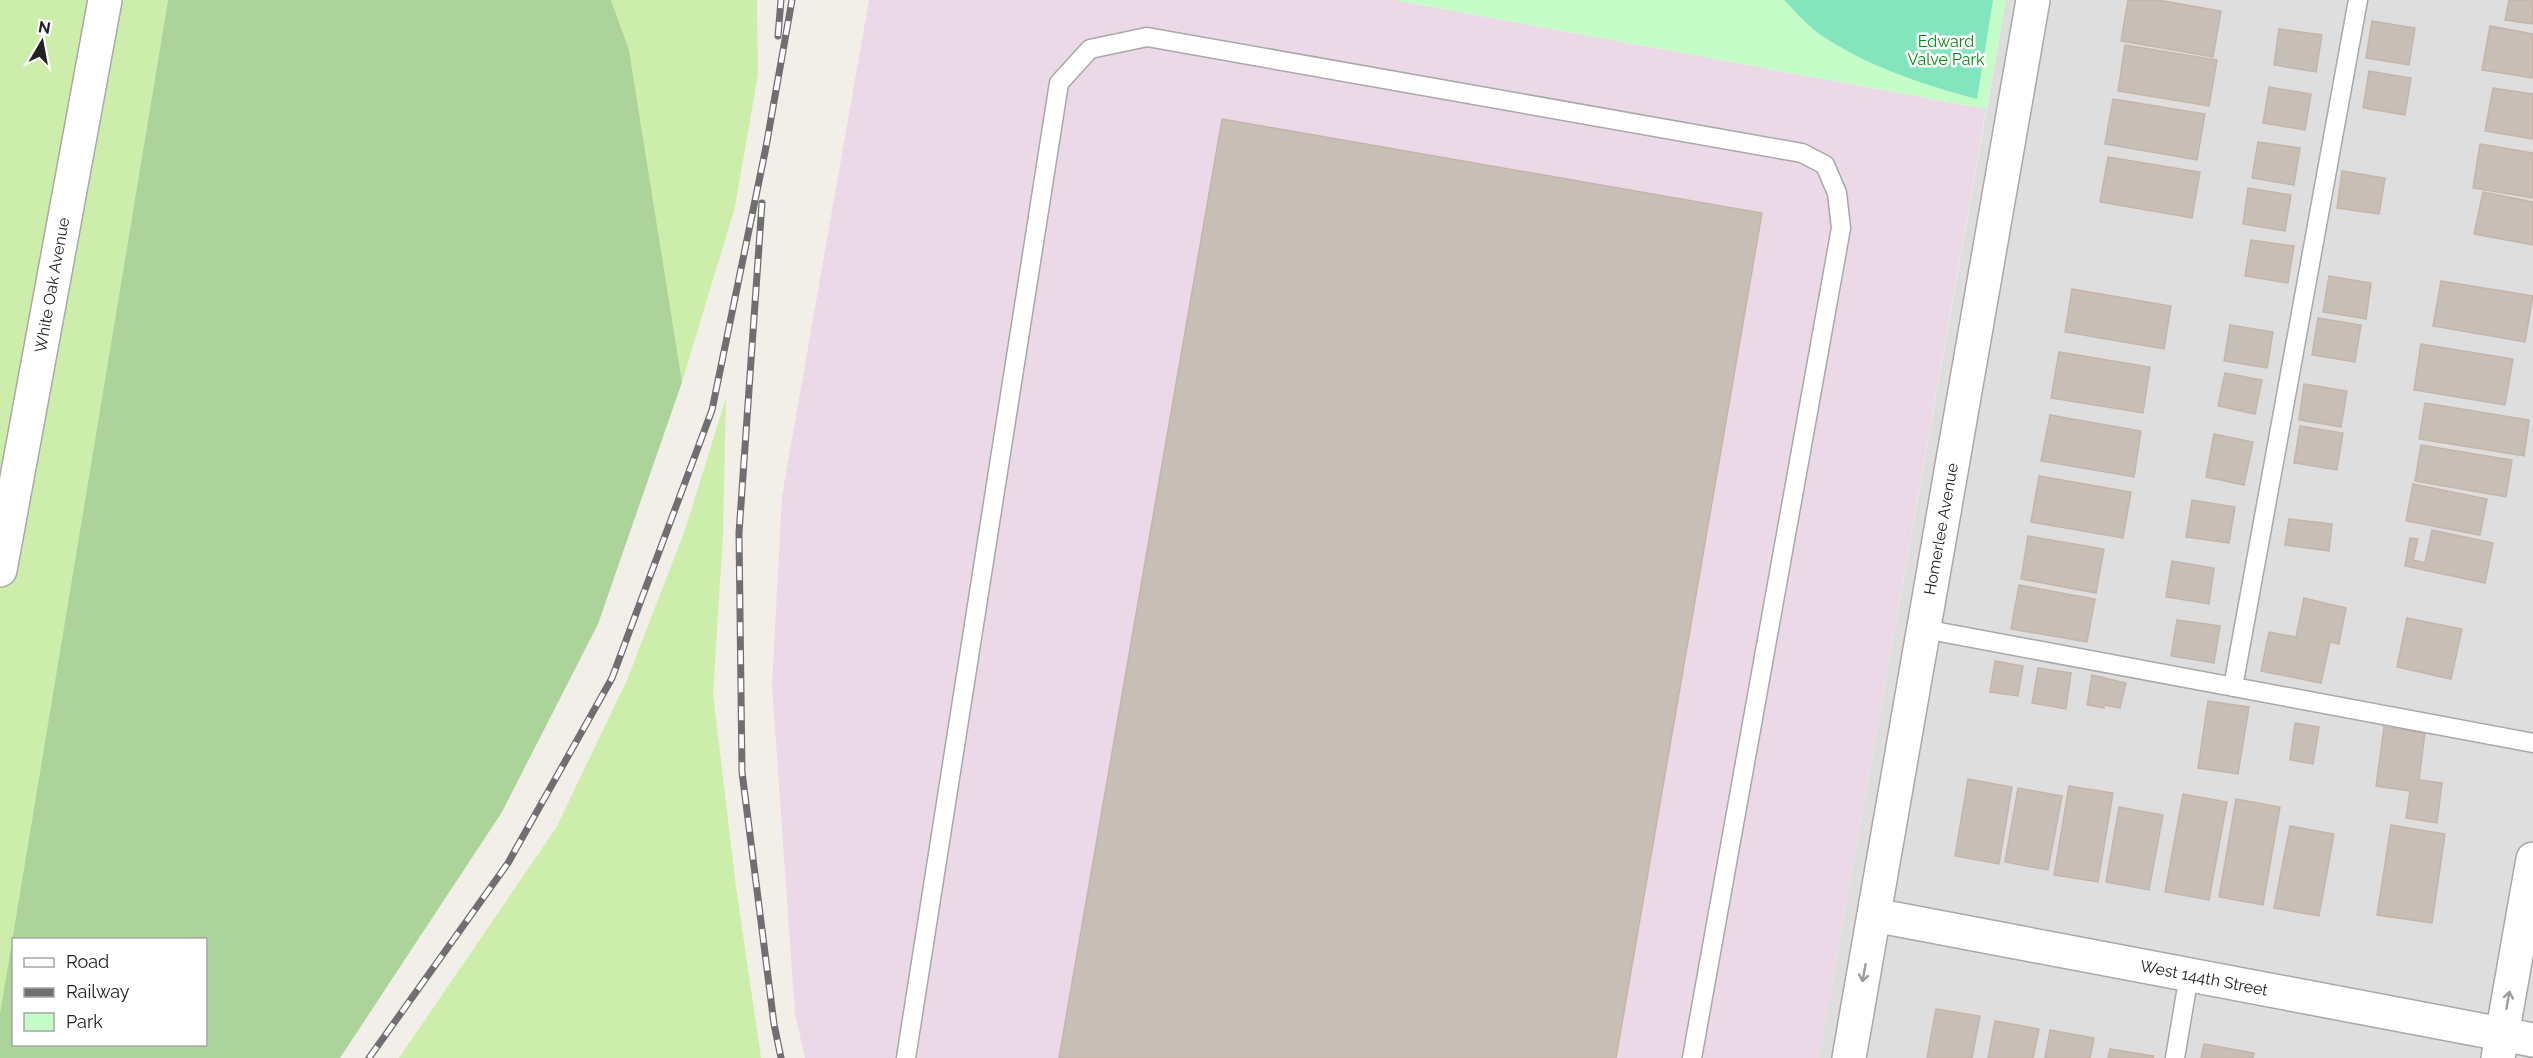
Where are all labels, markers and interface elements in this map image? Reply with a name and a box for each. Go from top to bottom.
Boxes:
north arrow [12,12,72,72]
text: N [37,17,52,38]
park label: Edward Valve Park [1907,32,1985,69]
street label: White Oak Avenue [31,216,73,354]
street label: Homerlee Avenue [1920,461,1962,597]
legend [12,938,207,1046]
text: Road [66,951,109,972]
street label: West 144th Street [2139,956,2270,1000]
one-way arrow [1858,962,1869,982]
text: Railway [66,981,130,1002]
one-way arrow [2503,991,2514,1011]
text: Park [66,1011,103,1032]

